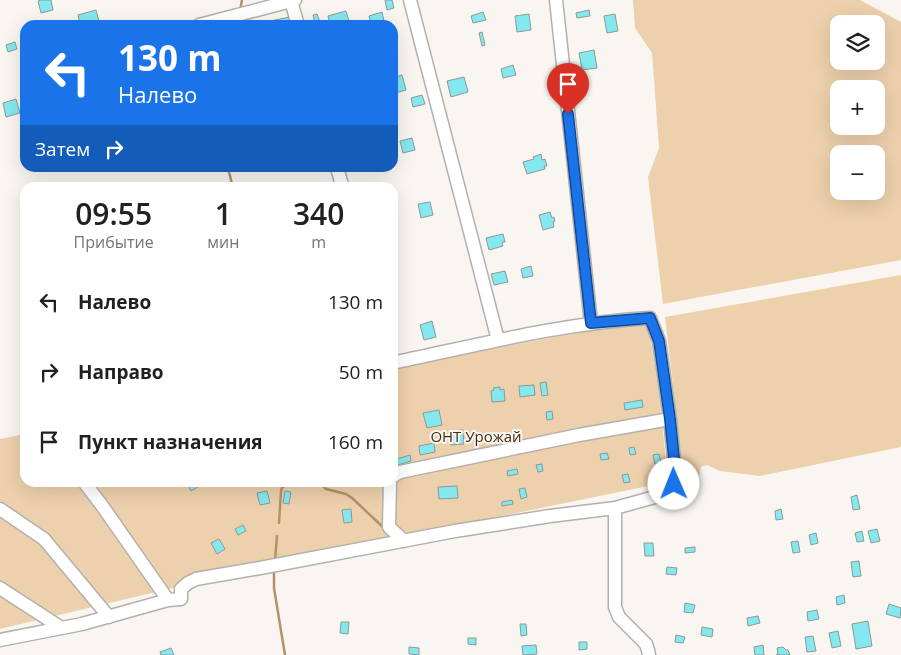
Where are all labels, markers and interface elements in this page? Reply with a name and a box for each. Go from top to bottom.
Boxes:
map controls [830,15,885,200]
button: layers [830,15,885,70]
text: 130 m [118,34,222,81]
icon: left [35,40,100,105]
pin [547,63,589,114]
icon: arrive [554,70,582,98]
text: Налево [118,79,197,109]
button: + [830,80,885,135]
icon: right [100,135,128,163]
text: Затем [35,136,90,162]
button: − [830,145,885,200]
text: 09:55 [75,193,152,234]
text: 1 [215,193,232,234]
text: 340 [293,193,344,234]
text: Прибытие [74,231,154,253]
text: мин [207,231,239,253]
text: m [311,231,326,253]
icon: left [35,288,63,316]
text: Налево [78,289,151,315]
text: 130 m [328,289,383,315]
icon: right [35,358,63,386]
text: Направо [78,359,164,385]
text: 50 m [339,359,383,385]
park label: ОНТ Урожай [430,426,522,446]
icon: arrive [35,428,63,456]
text: Пункт назначения [78,429,263,455]
text: 160 m [328,429,383,455]
position arrow [647,457,699,509]

